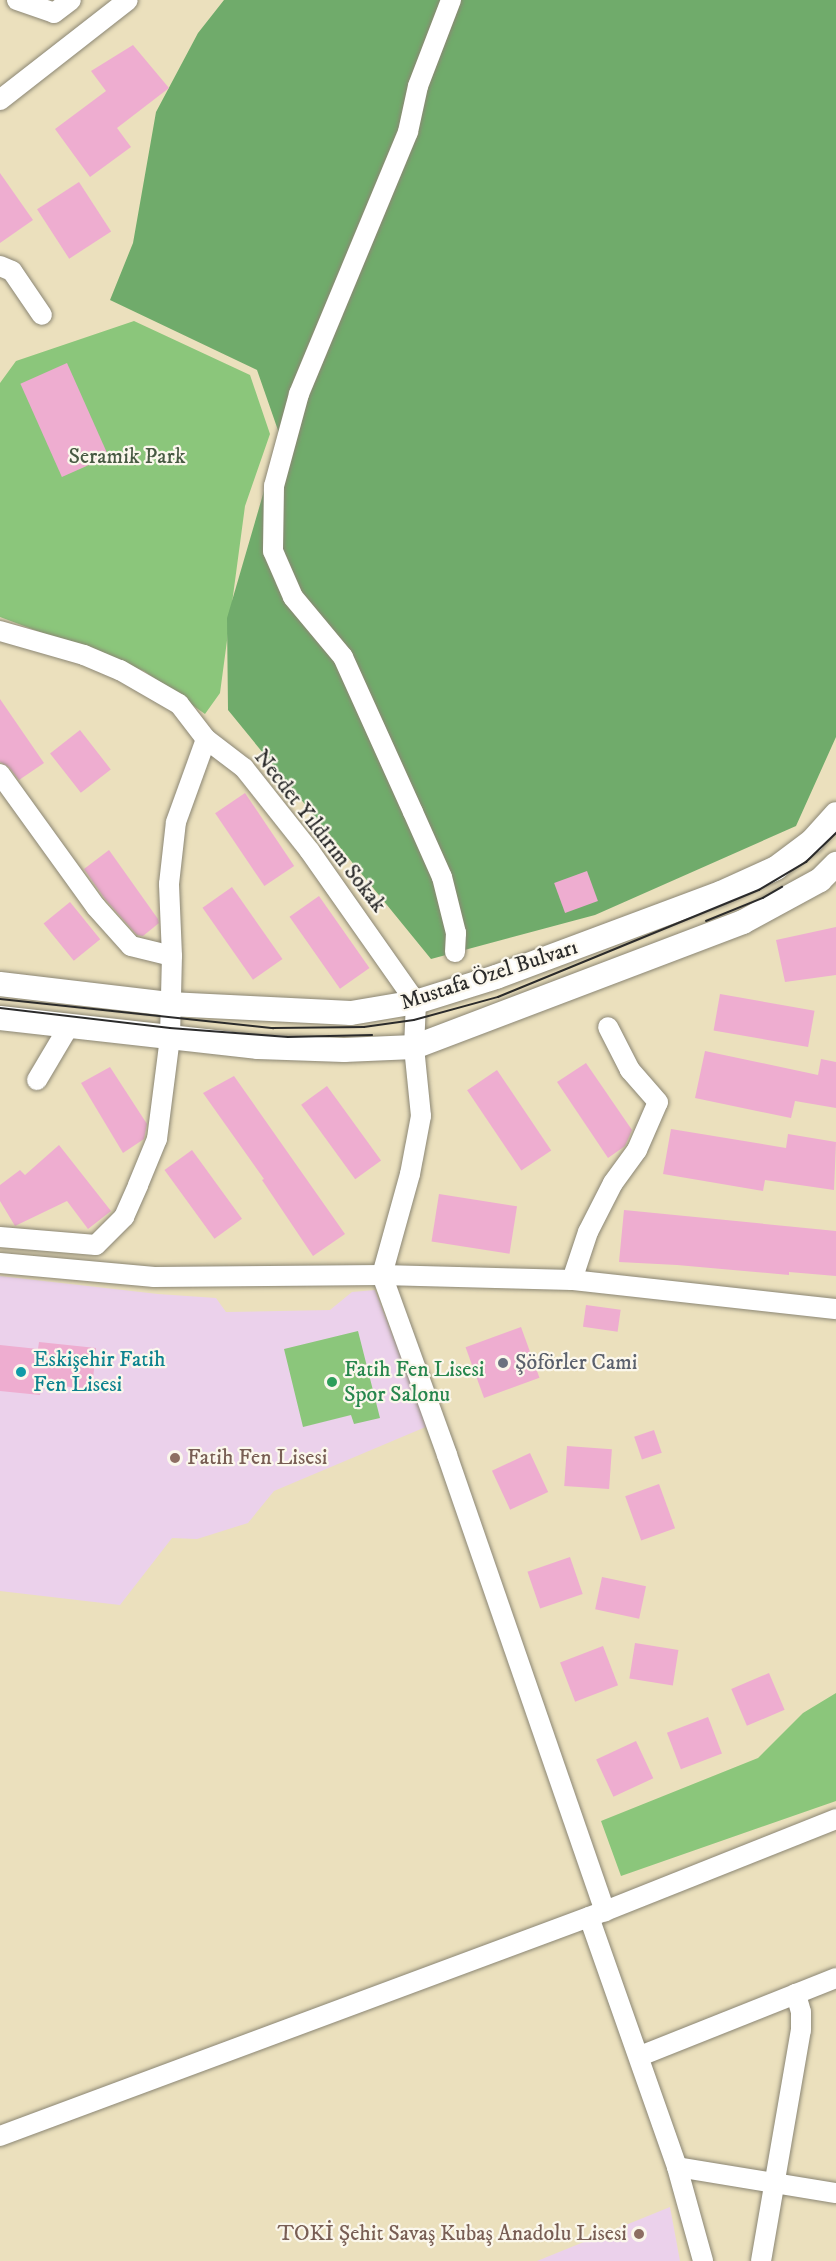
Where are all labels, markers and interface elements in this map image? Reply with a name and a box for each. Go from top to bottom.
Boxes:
park label: Seramik Park [68,444,186,470]
street label: Necdet Yıldırım Sokak [248,744,392,918]
street label: Mustafa Özel Bulvarı [397,934,581,1016]
place label: Eskişehir Fatih Fen Lisesi [33,1346,165,1398]
place label: Şöförler Cami [515,1350,637,1376]
place label: Fatih Fen Lisesi Spor Salonu [344,1356,484,1408]
marker: Şöförler Cami [496,1356,510,1370]
marker: Eskişehir Fatih Fen Lisesi [14,1365,28,1379]
marker: Fatih Fen Lisesi Spor Salonu [325,1375,339,1389]
place label: Fatih Fen Lisesi [187,1445,327,1471]
marker: Fatih Fen Lisesi [168,1451,182,1465]
place label: TOKİ Şehit Savaş Kubaş Anadolu Lisesi [277,2221,627,2247]
marker: TOKİ Şehit Savaş Kubaş Anadolu Lisesi [632,2227,646,2241]

